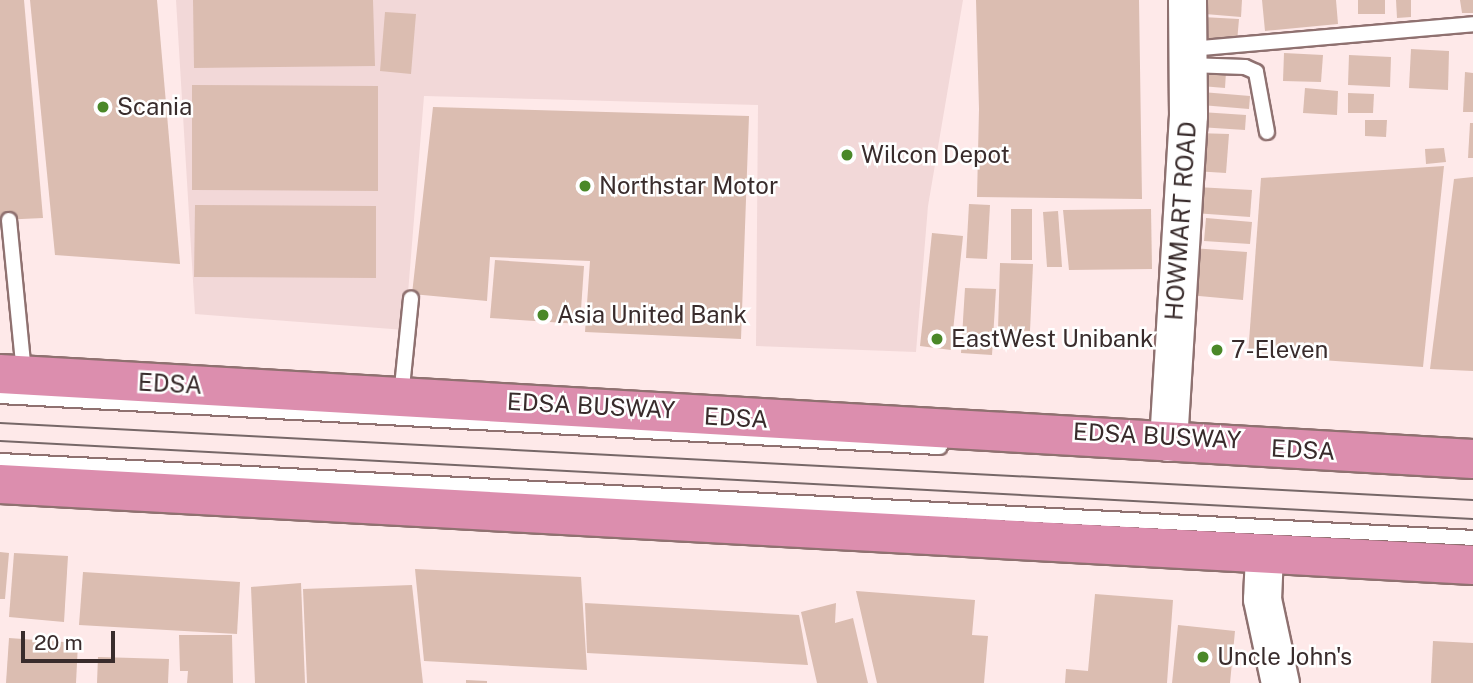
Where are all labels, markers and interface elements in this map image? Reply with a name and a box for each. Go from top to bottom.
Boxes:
place label: Scania [117,93,192,121]
marker: Scania [95,99,111,115]
street label: HOWMART ROAD [1160,121,1202,321]
place label: Wilcon Depot [861,141,1010,169]
marker: Wilcon Depot [839,147,855,163]
place label: Northstar Motor [599,172,778,200]
marker: Northstar Motor [577,178,593,194]
place label: Asia United Bank [557,301,747,329]
marker: Asia United Bank [535,307,551,323]
place label: EastWest Unibank [951,325,1153,353]
marker: EastWest Unibank [929,331,945,347]
place label: 7-Eleven [1231,336,1328,364]
marker: 7-Eleven [1209,342,1225,358]
street label: EDSA [137,368,203,400]
street label: EDSA BUSWAY [506,387,676,425]
street label: EDSA [703,402,769,434]
street label: EDSA BUSWAY [1072,417,1242,455]
street label: EDSA [1270,434,1336,466]
scale bar [24,616,119,660]
text: 20 m [34,630,83,655]
place label: Uncle John's [1217,643,1352,671]
marker: Uncle John's [1195,649,1211,665]

